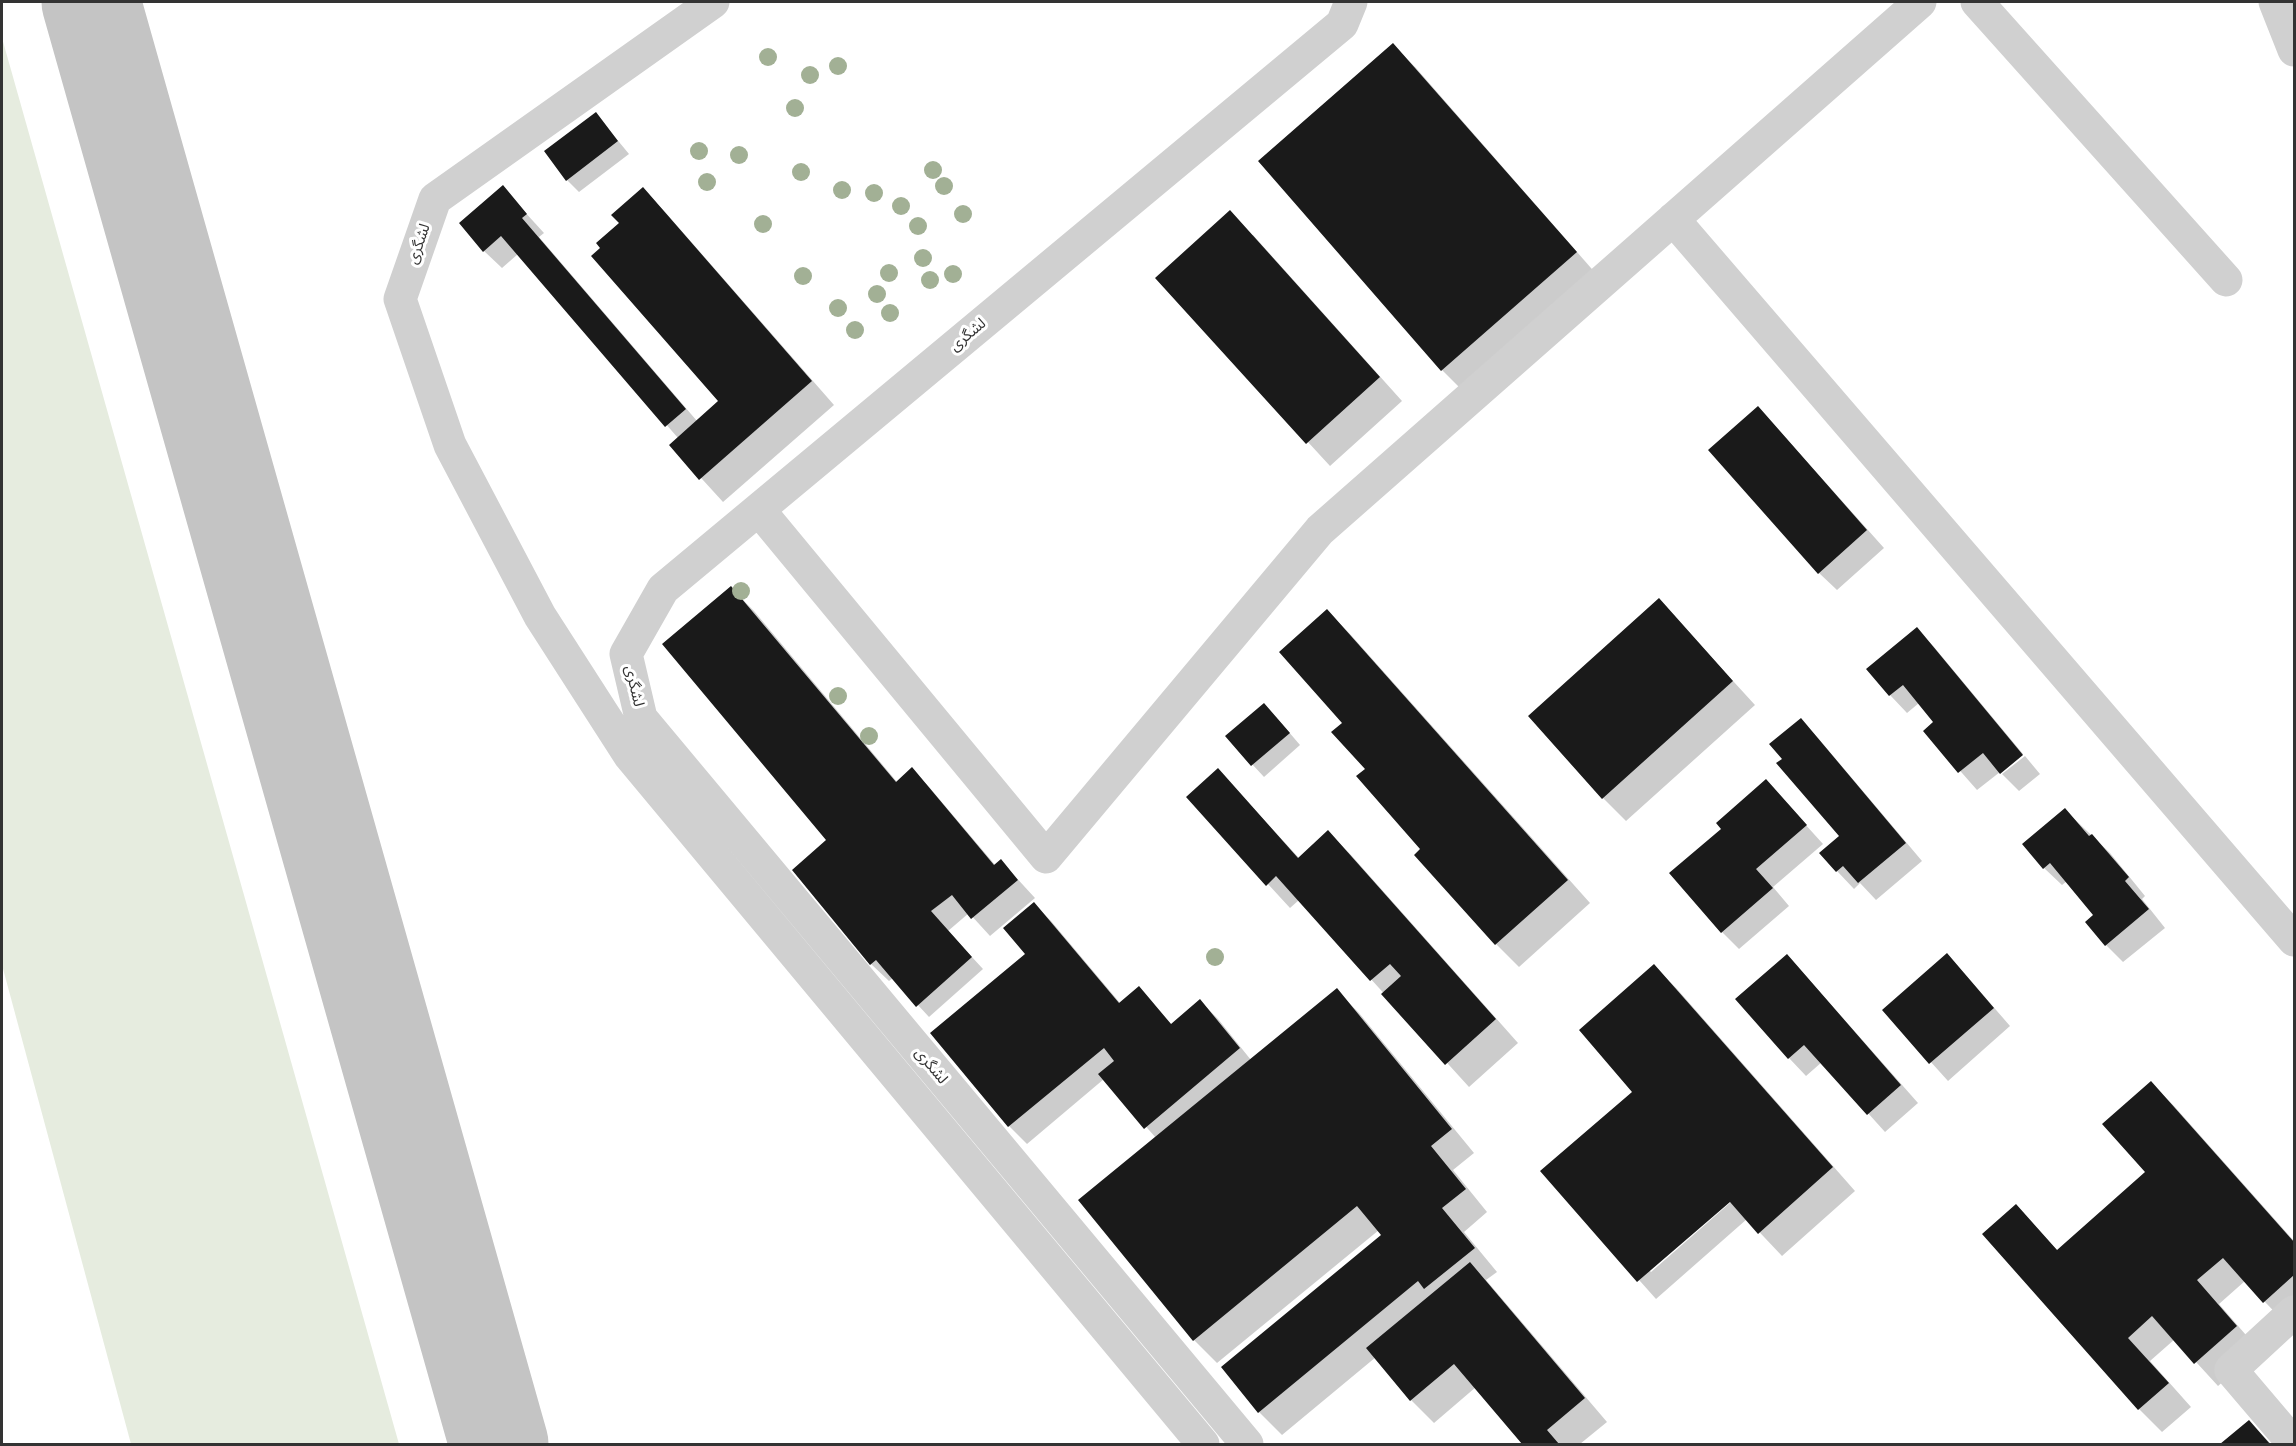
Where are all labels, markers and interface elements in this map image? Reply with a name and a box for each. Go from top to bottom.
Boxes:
street label: لشگری [404,221,434,267]
street label: لشگری [946,315,990,355]
street label: لشگری [621,664,647,708]
street label: لشگری [911,1044,951,1088]

